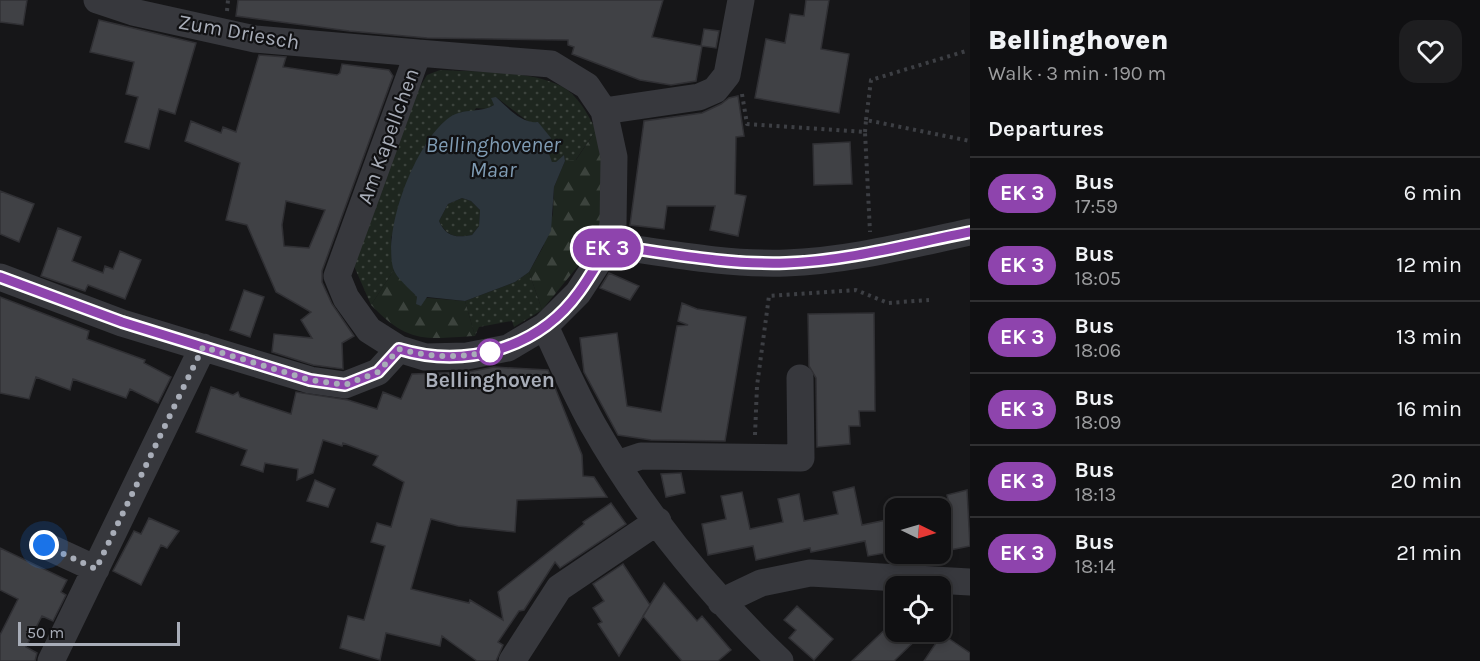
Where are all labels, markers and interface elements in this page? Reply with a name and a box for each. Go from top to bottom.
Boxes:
street label: Zum Driesch [176,10,302,54]
button: heart [1399,20,1462,83]
text: Bellinghoven [988,23,1168,56]
text: Walk · 3 min · 190 m [988,62,1166,85]
street label: Am Kapellchen [352,65,424,207]
text: Departures [988,116,1104,142]
water label: Bellinghovener Maar [425,132,562,183]
text: Bus [1074,169,1114,195]
text: 6 min [1404,180,1462,206]
text: EK 3 [1000,181,1044,205]
text: 17:59 [1074,195,1118,218]
line badge: EK 3 [565,228,649,268]
text: EK 3 [585,236,629,260]
text: Bus [1074,241,1114,267]
text: 12 min [1396,252,1462,278]
text: EK 3 [1000,253,1044,277]
text: 18:05 [1074,267,1121,290]
text: Bus [1074,313,1114,339]
text: 13 min [1396,324,1462,350]
text: EK 3 [1000,325,1044,349]
marker: Bellinghoven [477,339,503,365]
text: 18:06 [1074,339,1121,362]
place label: Bellinghoven [425,368,555,392]
text: Bus [1074,385,1114,411]
text: 16 min [1396,396,1462,422]
text: EK 3 [1000,397,1044,421]
text: 18:09 [1074,411,1121,434]
text: Bus [1074,457,1114,483]
text: 20 min [1391,468,1462,494]
text: EK 3 [1000,469,1044,493]
text: 18:13 [1074,483,1116,506]
north arrow [885,498,951,564]
map controls [885,498,951,642]
text: Bus [1074,529,1114,555]
your location [29,530,59,560]
text: 21 min [1396,540,1462,566]
text: EK 3 [1000,541,1044,565]
text: 18:14 [1074,555,1116,578]
button: locate [885,576,951,642]
scale bar [18,619,180,646]
text: 50 m [27,623,64,642]

